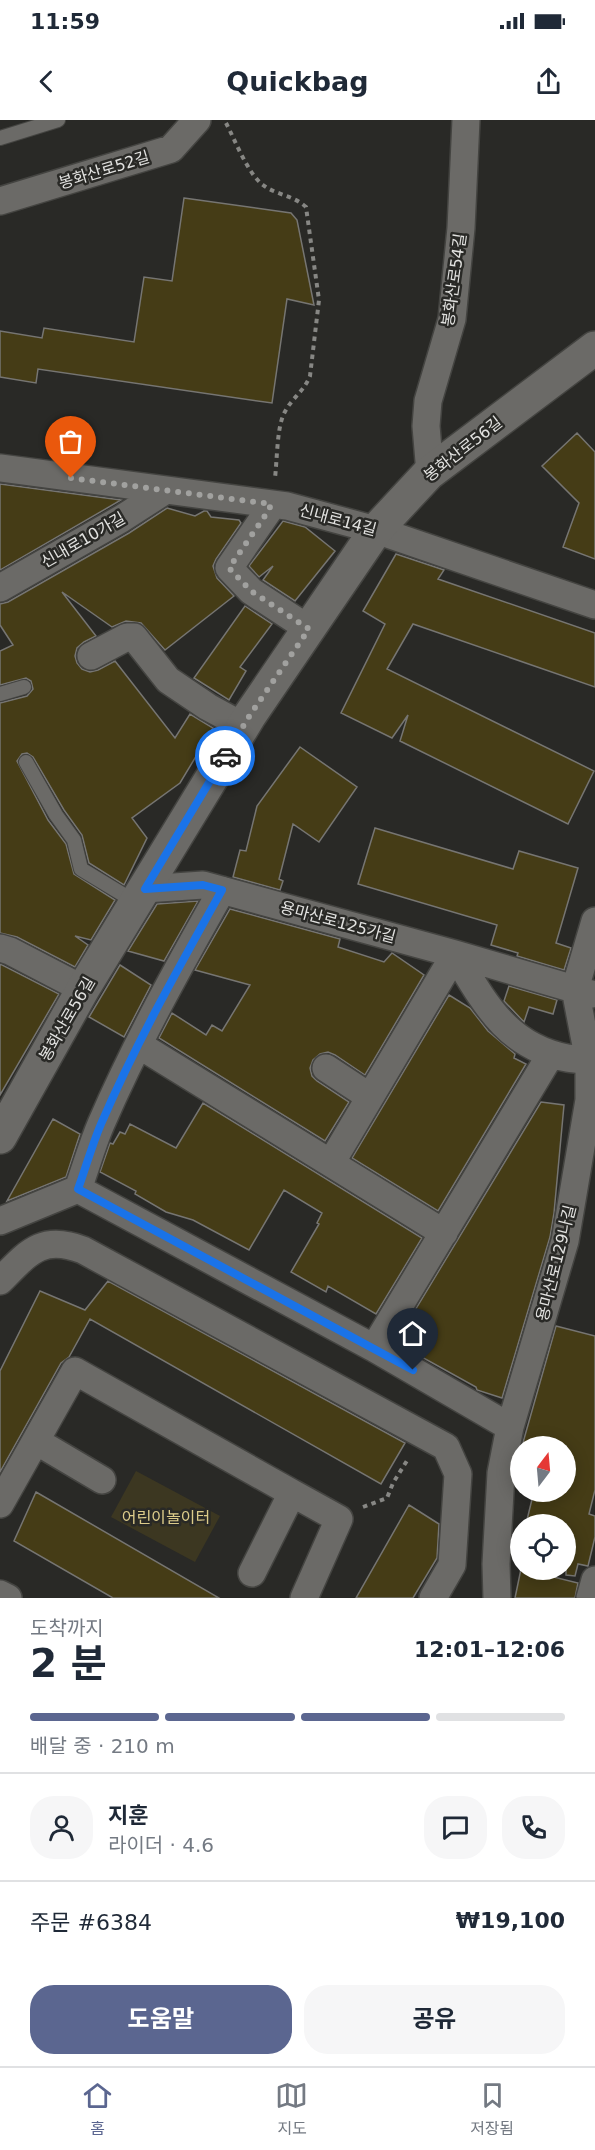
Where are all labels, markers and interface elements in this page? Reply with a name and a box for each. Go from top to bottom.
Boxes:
text: 11:59 [30,9,100,34]
icon: back [30,65,63,98]
icon: share [532,65,565,98]
text: Quickbag [226,66,369,97]
street label: 봉화산로52길 [56,147,152,193]
street label: 봉화산로54길 [438,232,470,328]
street label: 봉화산로56길 [420,413,506,485]
pin [45,416,96,478]
icon: bag [54,425,87,458]
street label: 신내로14길 [297,501,379,539]
street label: 신내로10가길 [38,508,128,572]
courier [195,726,255,786]
icon: car [209,740,242,773]
street label: 용마산로125가길 [278,897,398,947]
street label: 봉화산로56길 [35,974,99,1064]
street label: 용마산로129나길 [532,1203,580,1323]
pin [387,1308,438,1370]
icon: home [396,1317,429,1350]
north arrow [510,1436,576,1502]
map controls [510,1436,576,1580]
park label: 어린이놀이터 [122,1508,210,1527]
button: locate [510,1514,576,1580]
text: 도착까지 [30,1616,104,1640]
text: 12:01–12:06 [414,1637,565,1662]
text: 2 분 [30,1641,107,1686]
text: 배달 중 · 210 m [30,1734,175,1758]
button: person [30,1796,93,1859]
button: chat [424,1796,487,1859]
button: phone [502,1796,565,1859]
text: 지훈 [108,1803,148,1828]
text: 라이더 · 4.6 [108,1833,214,1857]
text: ₩19,100 [456,1908,565,1933]
text: 주문 #6384 [30,1910,152,1935]
button: 도움말 [30,1985,292,2054]
button: 공유 [304,1985,565,2054]
tab: 홈 [81,2079,114,2139]
tab: 지도 [275,2079,308,2139]
tab: 저장됨 [470,2079,514,2139]

